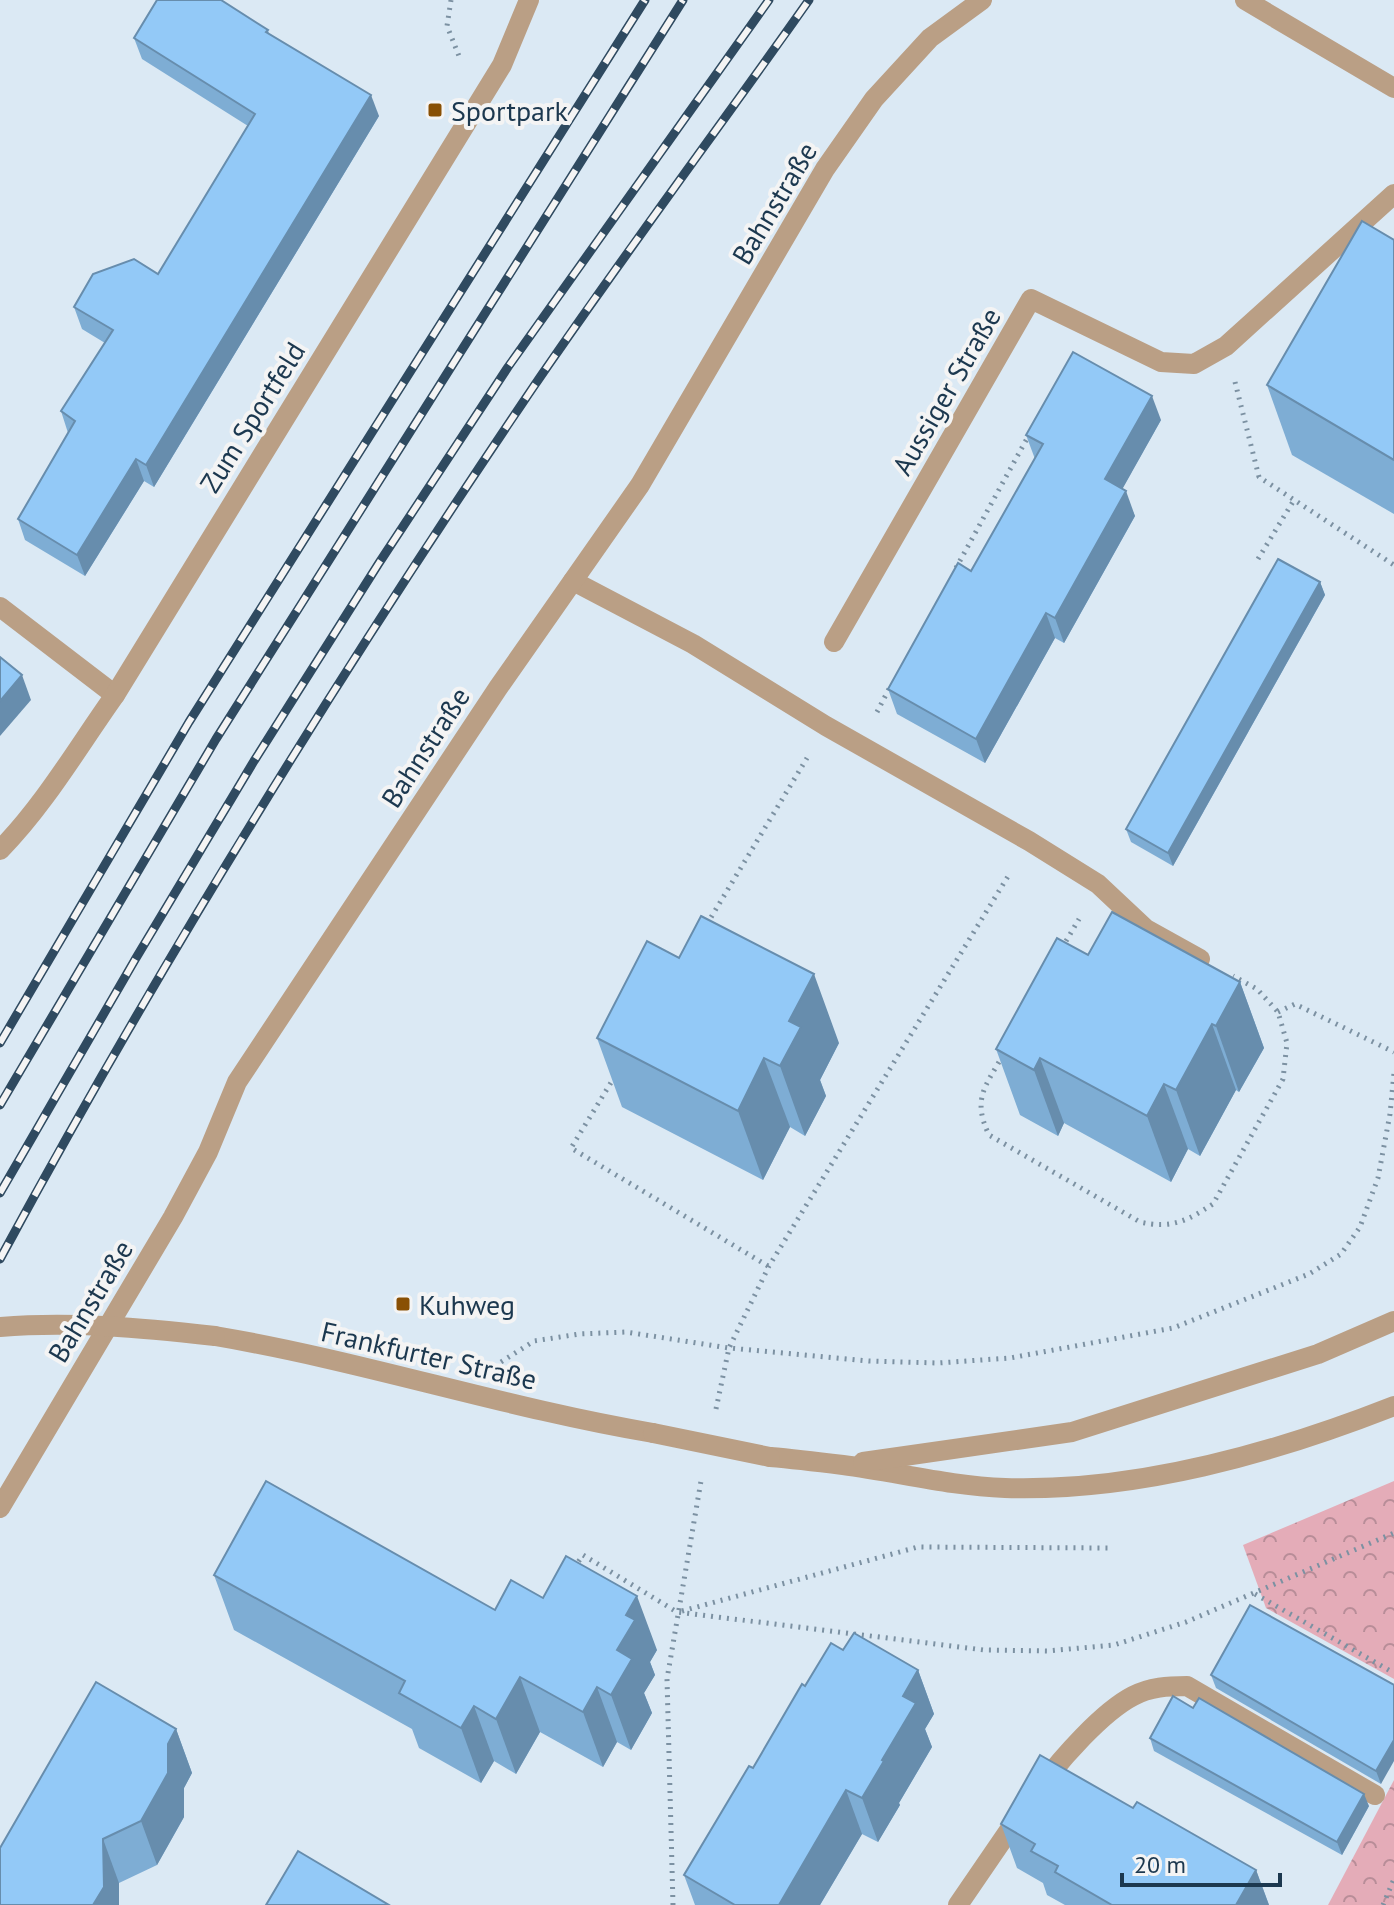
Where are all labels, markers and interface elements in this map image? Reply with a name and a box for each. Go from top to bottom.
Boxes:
place label: Sportpark [451,92,568,129]
marker: Sportpark [426,101,444,119]
street label: Bahnstraße [723,135,825,271]
street label: Aussiger Straße [883,301,1009,481]
street label: Zum Sportfeld [191,335,313,499]
street label: Bahnstraße [372,680,478,814]
street label: Bahnstraße [39,1233,141,1369]
place label: Kuhweg [419,1286,515,1323]
marker: Kuhweg [394,1295,412,1313]
street label: Frankfurter Straße [318,1312,540,1398]
scale bar [1122,1837,1280,1887]
text: 20 m [1134,1849,1186,1880]

